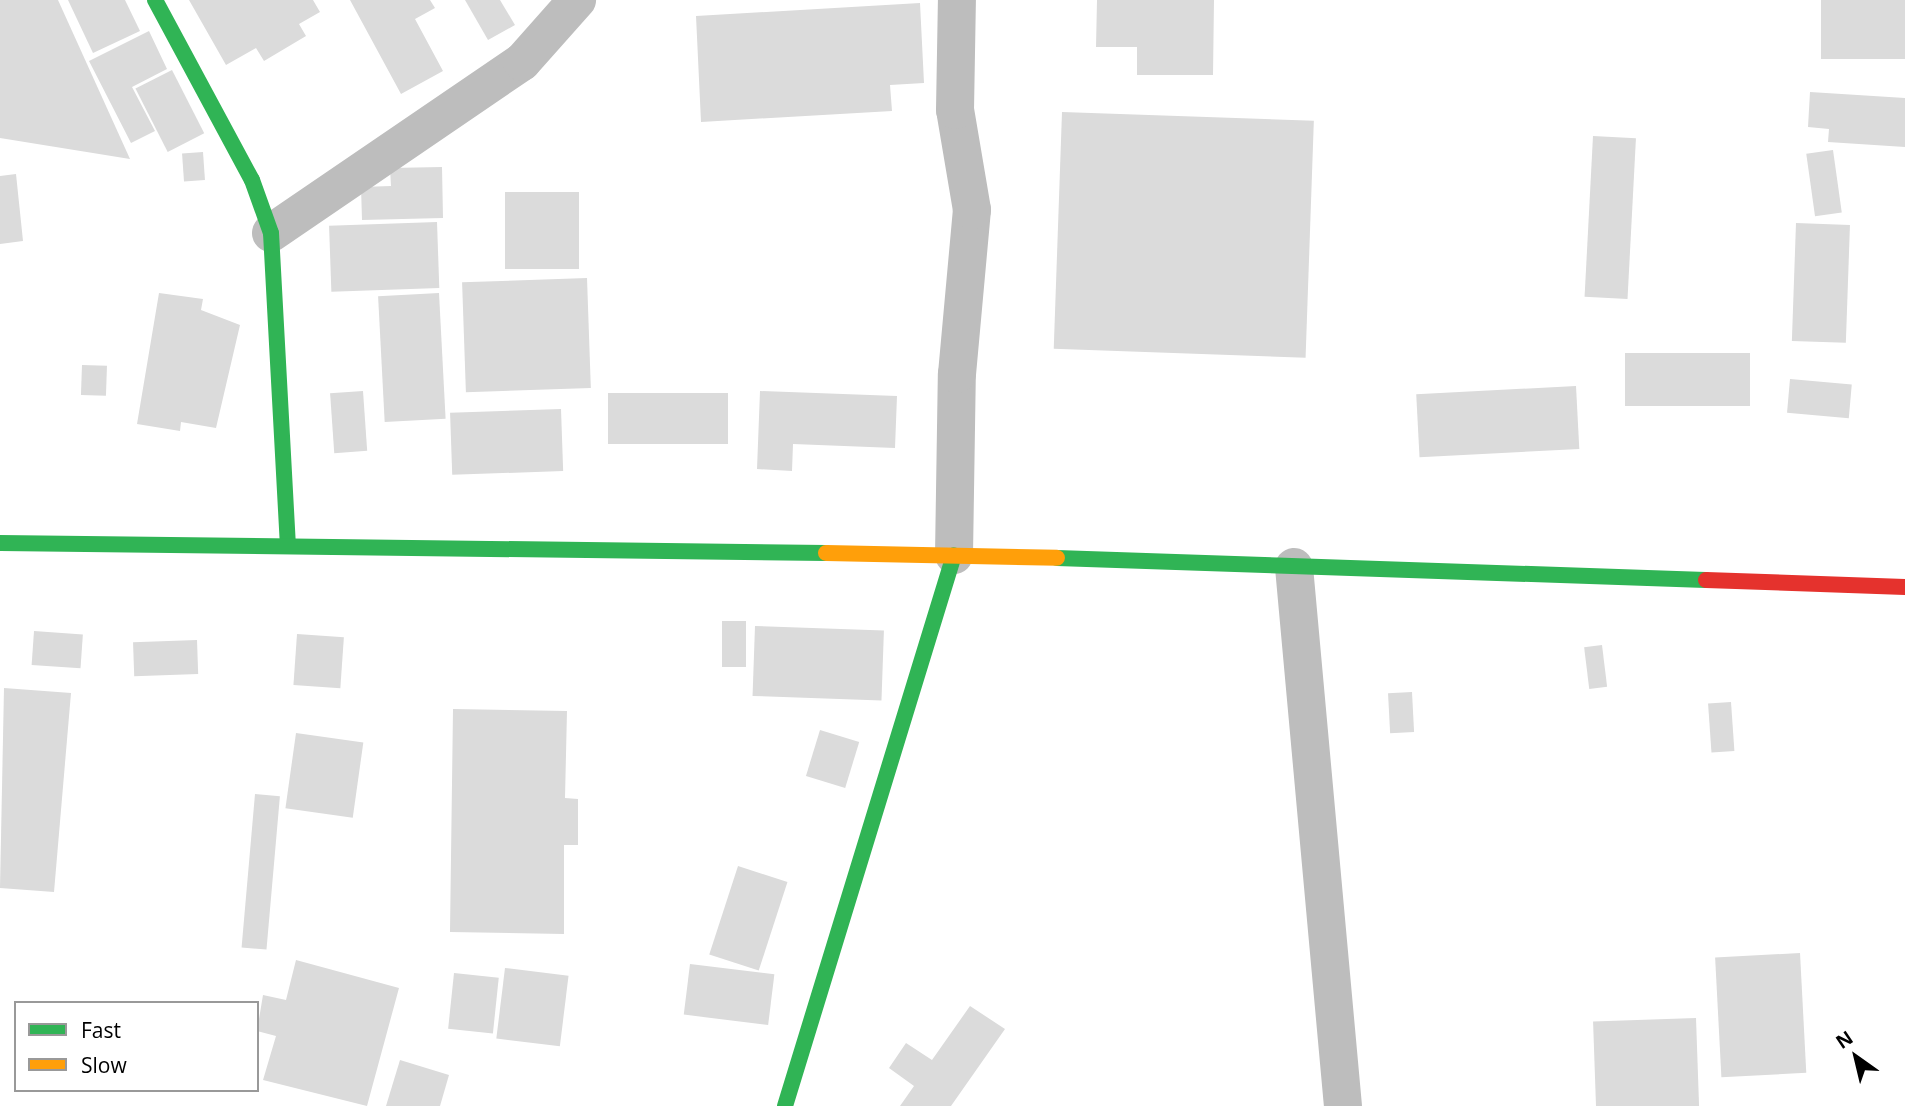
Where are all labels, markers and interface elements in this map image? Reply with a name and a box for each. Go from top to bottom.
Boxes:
legend [14,1001,259,1092]
text: Fast [81,1016,121,1044]
north arrow [1821,1022,1891,1092]
text: N [1831,1024,1858,1055]
text: Slow [81,1051,127,1079]

